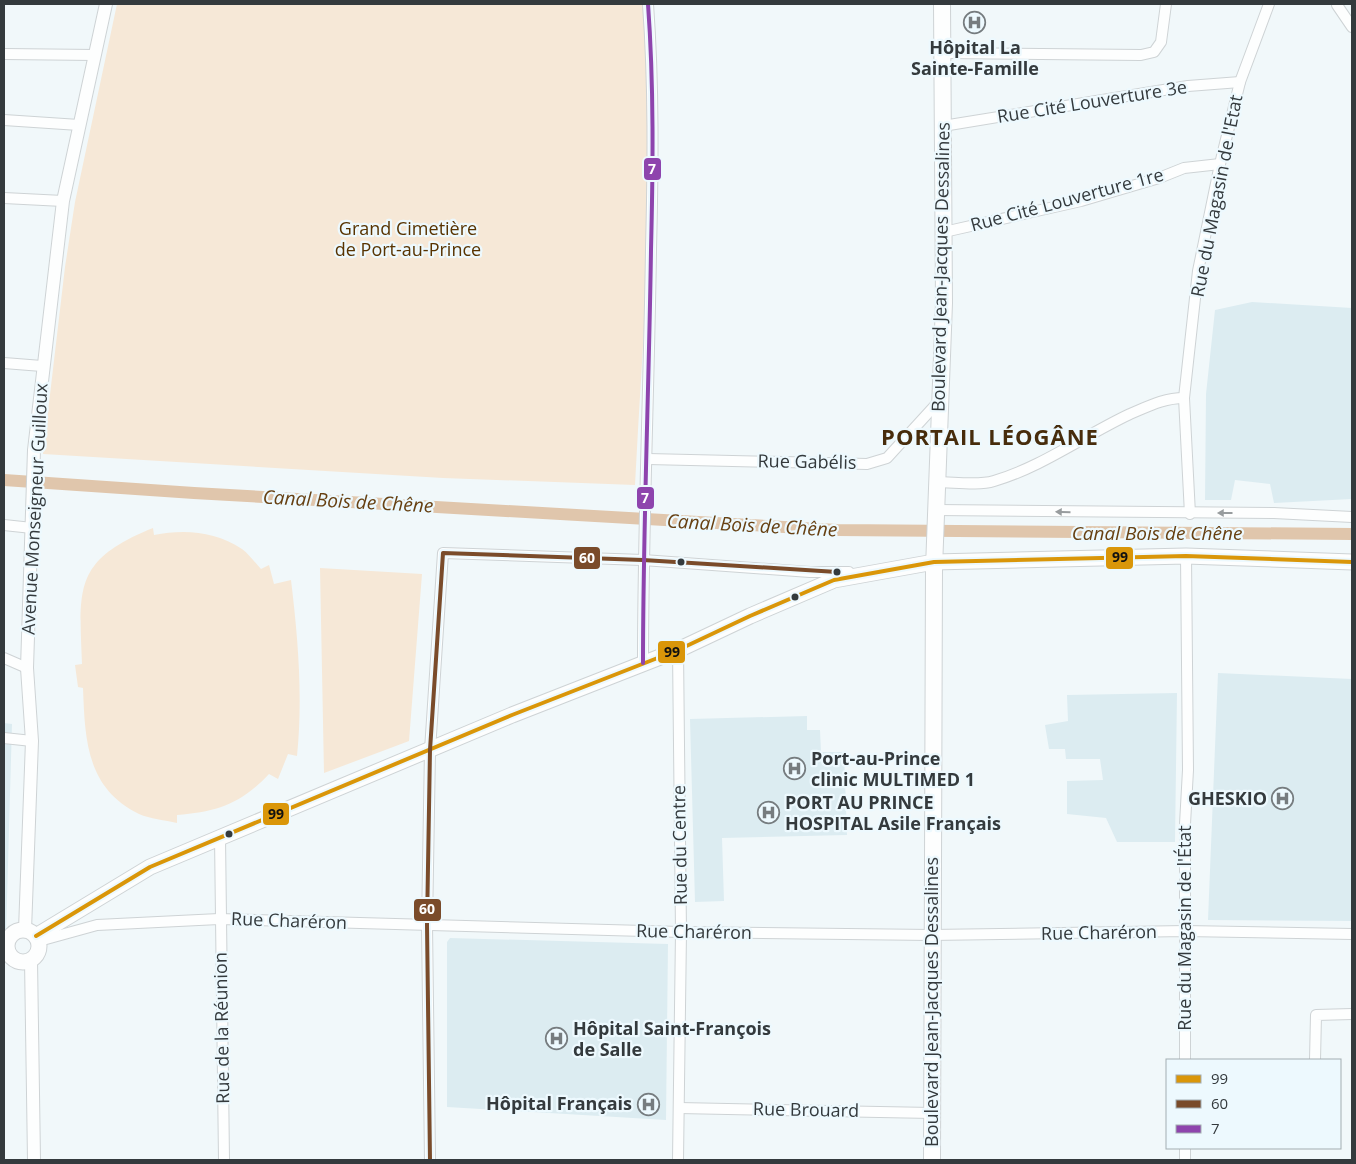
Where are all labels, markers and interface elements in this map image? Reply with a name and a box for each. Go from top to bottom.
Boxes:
hospital icon: Hôpital La Sainte-Famille [963,11,987,35]
place label: Hôpital La Sainte-Famille [911,35,1039,80]
street label: Rue Cité Louverture 3e [995,74,1188,128]
street label: Rue du Magasin de l'Etat [1185,93,1247,299]
street label: Boulevard Jean-Jacques Dessalines [925,122,955,412]
line badge: 7 [643,157,662,181]
text: 7 [648,159,656,178]
street label: Rue Cité Louverture 1re [967,162,1166,236]
park label: Grand Cimetière de Port-au-Prince [335,216,481,261]
street label: Avenue Monseigneur Guilloux [15,382,53,635]
district label: PORTAIL LÉOGÂNE [881,421,1099,451]
street label: Rue Gabélis [757,448,857,474]
water label: Canal Bois de Chêne [262,484,434,518]
line badge: 7 [636,486,655,510]
text: 7 [641,488,649,507]
water label: Canal Bois de Chêne [666,508,838,542]
one-way arrow [1054,508,1070,516]
one-way arrow [1217,509,1233,517]
water label: Canal Bois de Chêne [1072,520,1242,546]
line badge: 60 [573,546,601,570]
line badge: 99 [1105,546,1134,570]
text: 99 [1112,547,1128,566]
text: 60 [579,548,595,567]
unlabelled marker [676,557,686,567]
unlabelled marker [832,567,842,577]
unlabelled marker [790,592,800,602]
line badge: 99 [657,640,686,664]
text: 99 [664,642,680,661]
place label: Port-au-Prince clinic MULTIMED 1 [811,746,975,791]
hospital icon: Port-au-Prince clinic MULTIMED 1 [783,757,807,781]
street label: Rue du Centre [666,785,692,905]
place label: GHESKIO [1188,786,1267,810]
hospital icon: GHESKIO [1271,787,1295,811]
place label: PORT AU PRINCE HOSPITAL Asile Français [785,790,1001,835]
hospital icon: PORT AU PRINCE HOSPITAL Asile Français [757,801,781,825]
line badge: 99 [262,802,290,826]
text: 99 [268,804,284,823]
street label: Rue du Magasin de l'État [1172,825,1196,1031]
unlabelled marker [224,829,234,839]
street label: Boulevard Jean-Jacques Dessalines [919,857,943,1147]
line badge: 60 [413,898,442,922]
text: 60 [419,899,435,918]
street label: Rue Charéron [231,906,347,934]
street label: Rue Charéron [636,918,752,944]
street label: Rue Charéron [1041,919,1157,945]
street label: Rue de la Réunion [208,952,234,1104]
place label: Hôpital Saint-François de Salle [573,1016,771,1061]
hospital icon: Hôpital Saint-François de Salle [545,1027,569,1051]
legend [1166,1059,1341,1149]
text: 99 [1211,1068,1228,1088]
place label: Hôpital Français [486,1091,632,1115]
hospital icon: Hôpital Français [636,1092,660,1116]
text: 60 [1211,1093,1228,1113]
street label: Rue Brouard [753,1096,859,1122]
text: 7 [1211,1118,1220,1138]

